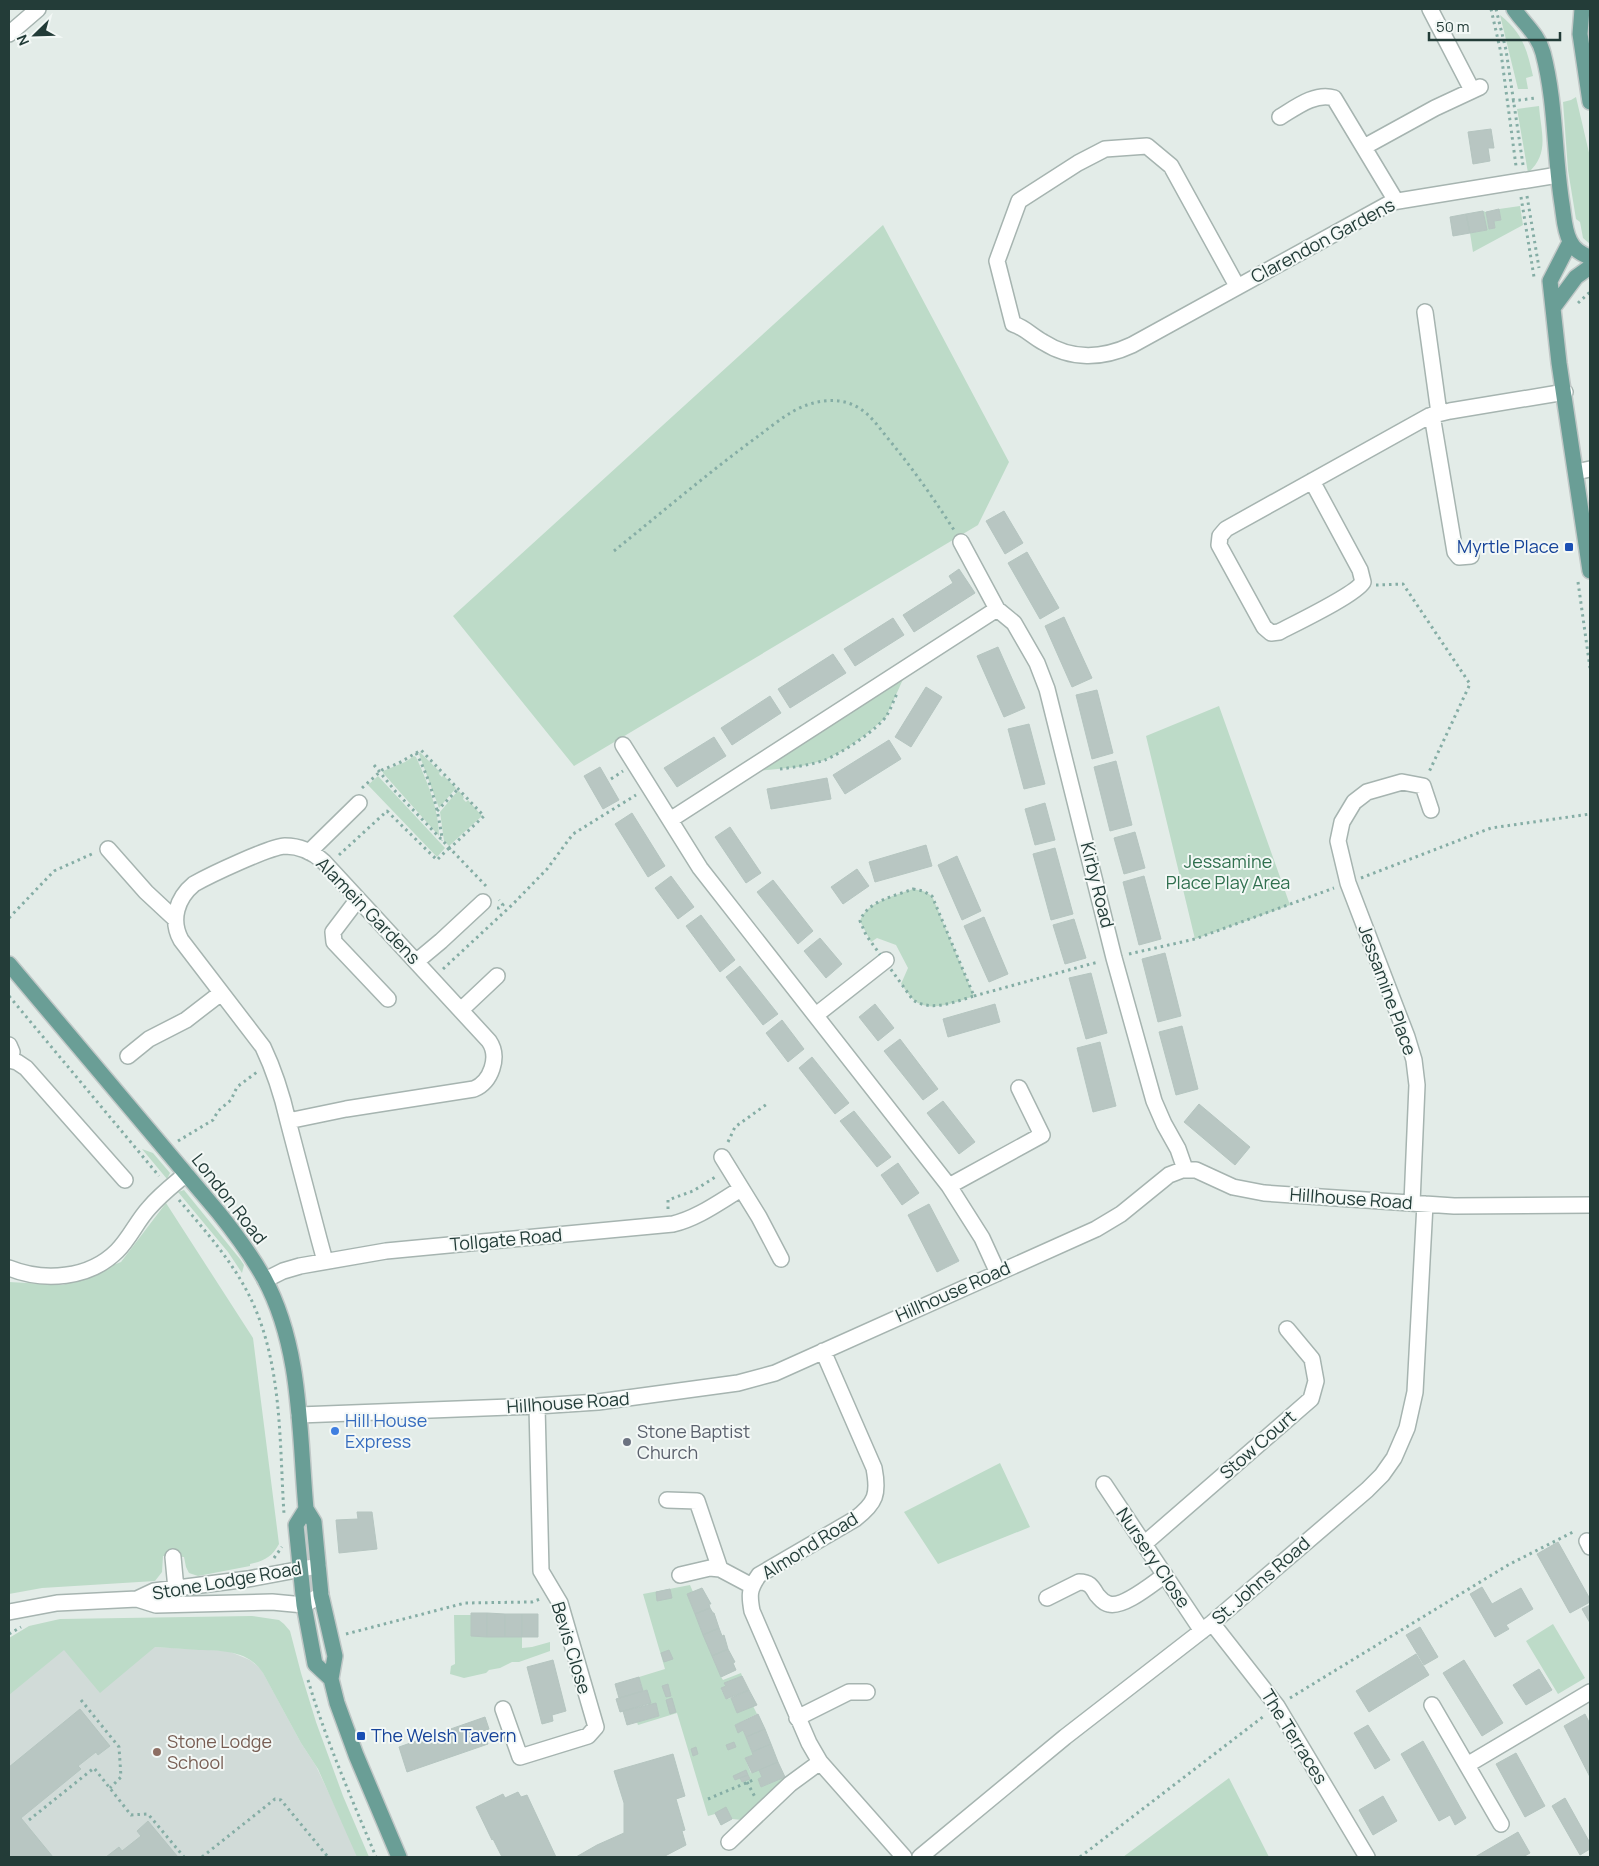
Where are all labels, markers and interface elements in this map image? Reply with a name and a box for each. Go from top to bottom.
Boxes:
north arrow [10,10,60,60]
scale bar [1429,10,1560,42]
text: 50 m [1436,16,1470,37]
text: N [12,32,33,49]
street label: Clarendon Gardens [1246,192,1399,288]
place label: Myrtle Place [1457,534,1559,558]
marker: Myrtle Place [1563,541,1575,553]
street label: Kirby Road [1076,839,1120,930]
park label: Jessamine Place Play Area [1166,849,1290,894]
street label: Alamein Gardens [311,852,426,969]
street label: Jessamine Place [1353,921,1423,1058]
street label: London Road [187,1148,273,1249]
street label: Hillhouse Road [1289,1182,1413,1214]
street label: Tollgate Road [449,1222,563,1256]
street label: Hillhouse Road [891,1255,1014,1327]
street label: Hillhouse Road [506,1386,630,1418]
street label: Stow Court [1214,1404,1301,1484]
place label: Hill House Express [345,1408,427,1453]
place label: Stone Baptist Church [637,1419,750,1464]
marker: Hill House Express [329,1425,341,1437]
marker: Stone Baptist Church [621,1436,633,1448]
street label: Nursery Close [1111,1503,1196,1612]
street label: Almond Road [757,1506,862,1584]
street label: St. Johns Road [1206,1531,1314,1630]
street label: Stone Lodge Road [150,1555,303,1605]
street label: Bevis Close [547,1599,597,1697]
street label: The Terraces [1256,1684,1334,1788]
place label: The Welsh Tavern [371,1723,516,1747]
place label: Stone Lodge School [167,1729,272,1774]
marker: The Welsh Tavern [355,1730,367,1742]
marker: Stone Lodge School [151,1746,163,1758]

